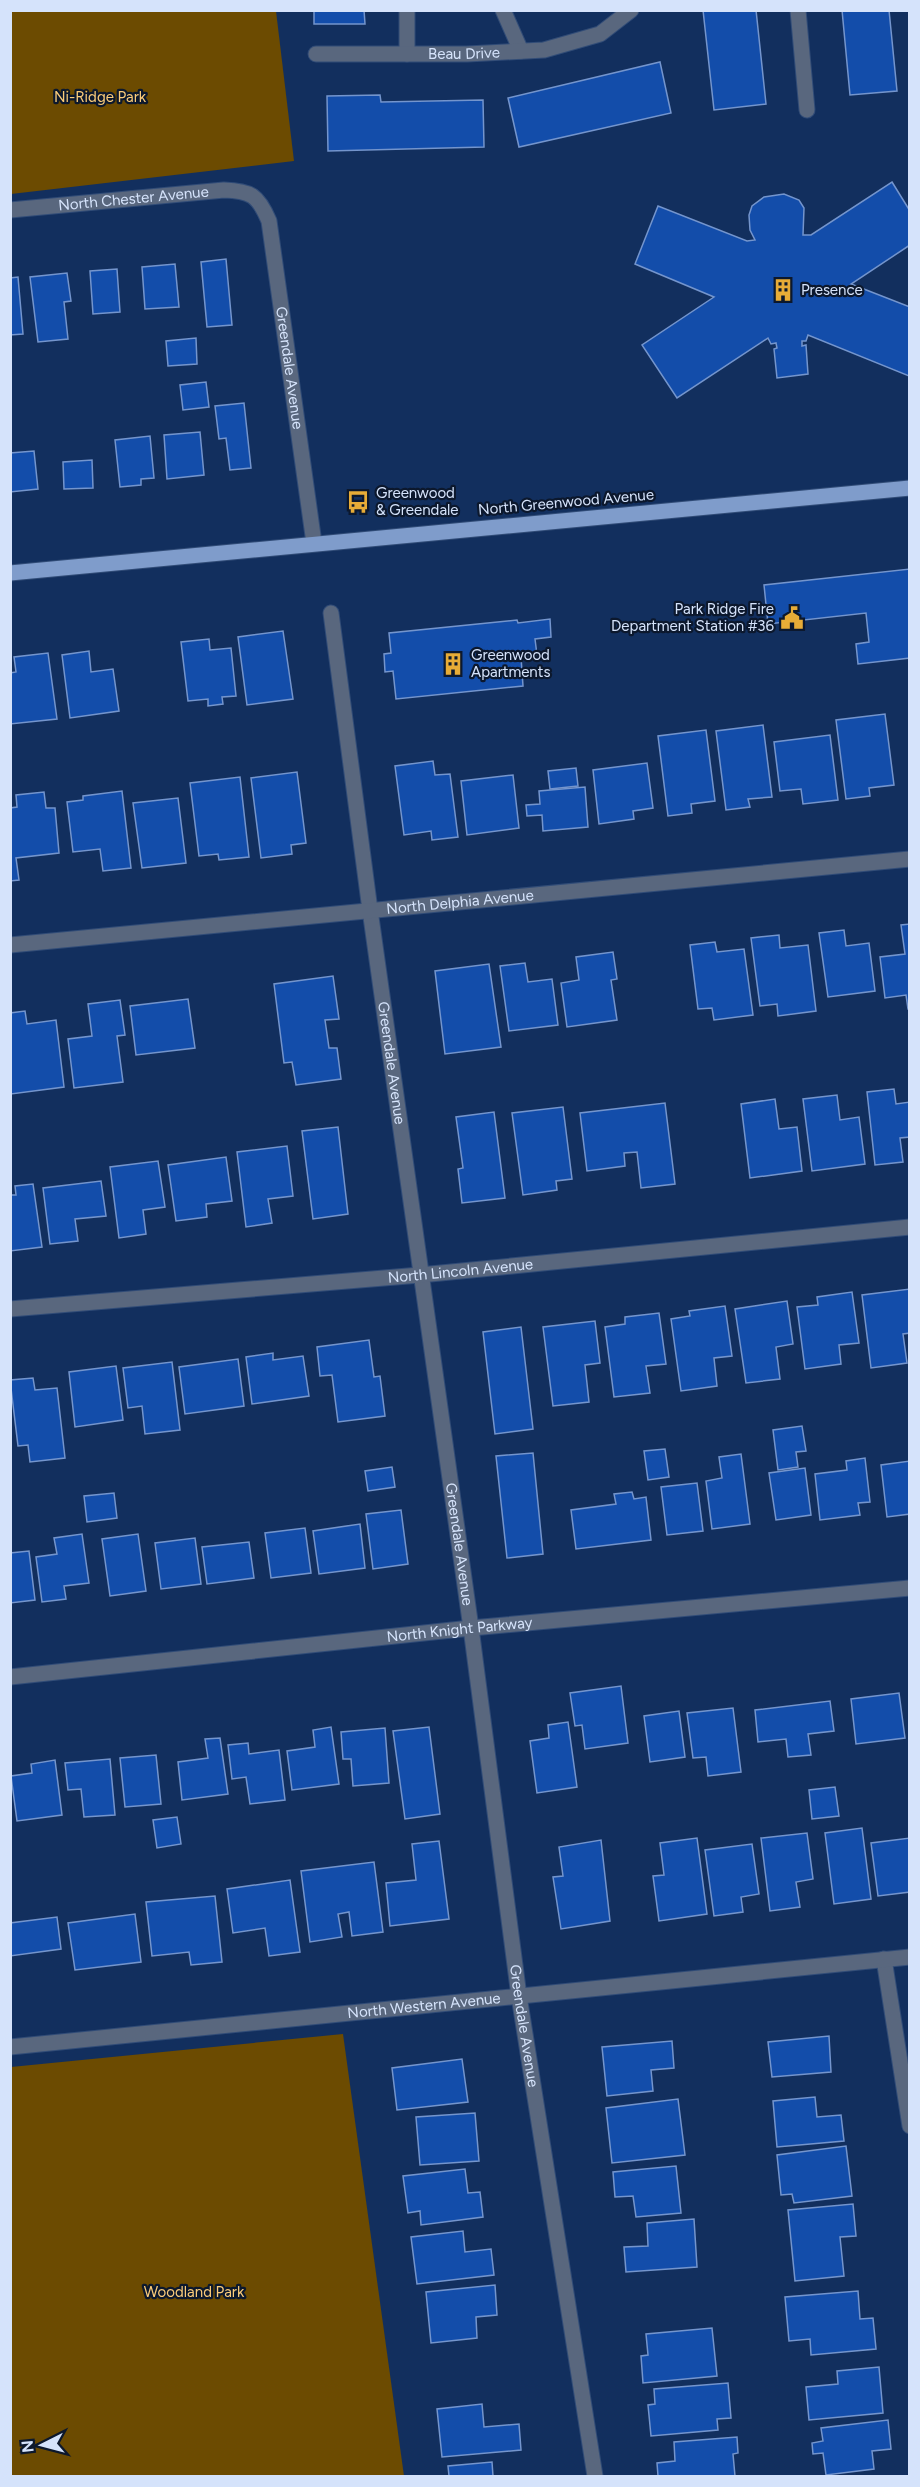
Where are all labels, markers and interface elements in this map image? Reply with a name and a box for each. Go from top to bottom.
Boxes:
street label: Beau Drive [428,43,500,63]
park label: Ni-Ridge Park [54,88,147,106]
street label: North Chester Avenue [57,182,209,214]
building icon: Presence [770,277,796,303]
place label: Presence [801,281,863,299]
street label: Greendale Avenue [272,305,307,430]
place label: Greenwood & Greendale [376,484,459,519]
street label: North Greenwood Avenue [477,485,655,519]
bus stop icon: Greenwood & Greendale [345,489,371,515]
place label: Park Ridge Fire Department Station #36 [611,600,775,635]
public building icon: Park Ridge Fire Department Station #36 [779,605,805,631]
place label: Greenwood Apartments [471,646,550,681]
building icon: Greenwood Apartments [440,651,466,677]
street label: North Delphia Avenue [385,886,534,918]
street label: Greendale Avenue [374,1000,409,1125]
street label: North Lincoln Avenue [387,1255,534,1287]
street label: Greendale Avenue [442,1482,477,1607]
street label: North Knight Parkway [386,1613,533,1646]
street label: Greendale Avenue [506,1963,542,2088]
street label: North Western Avenue [346,1989,501,2022]
park label: Woodland Park [144,2283,245,2301]
north arrow [12,2415,72,2475]
text: N [17,2439,38,2454]

